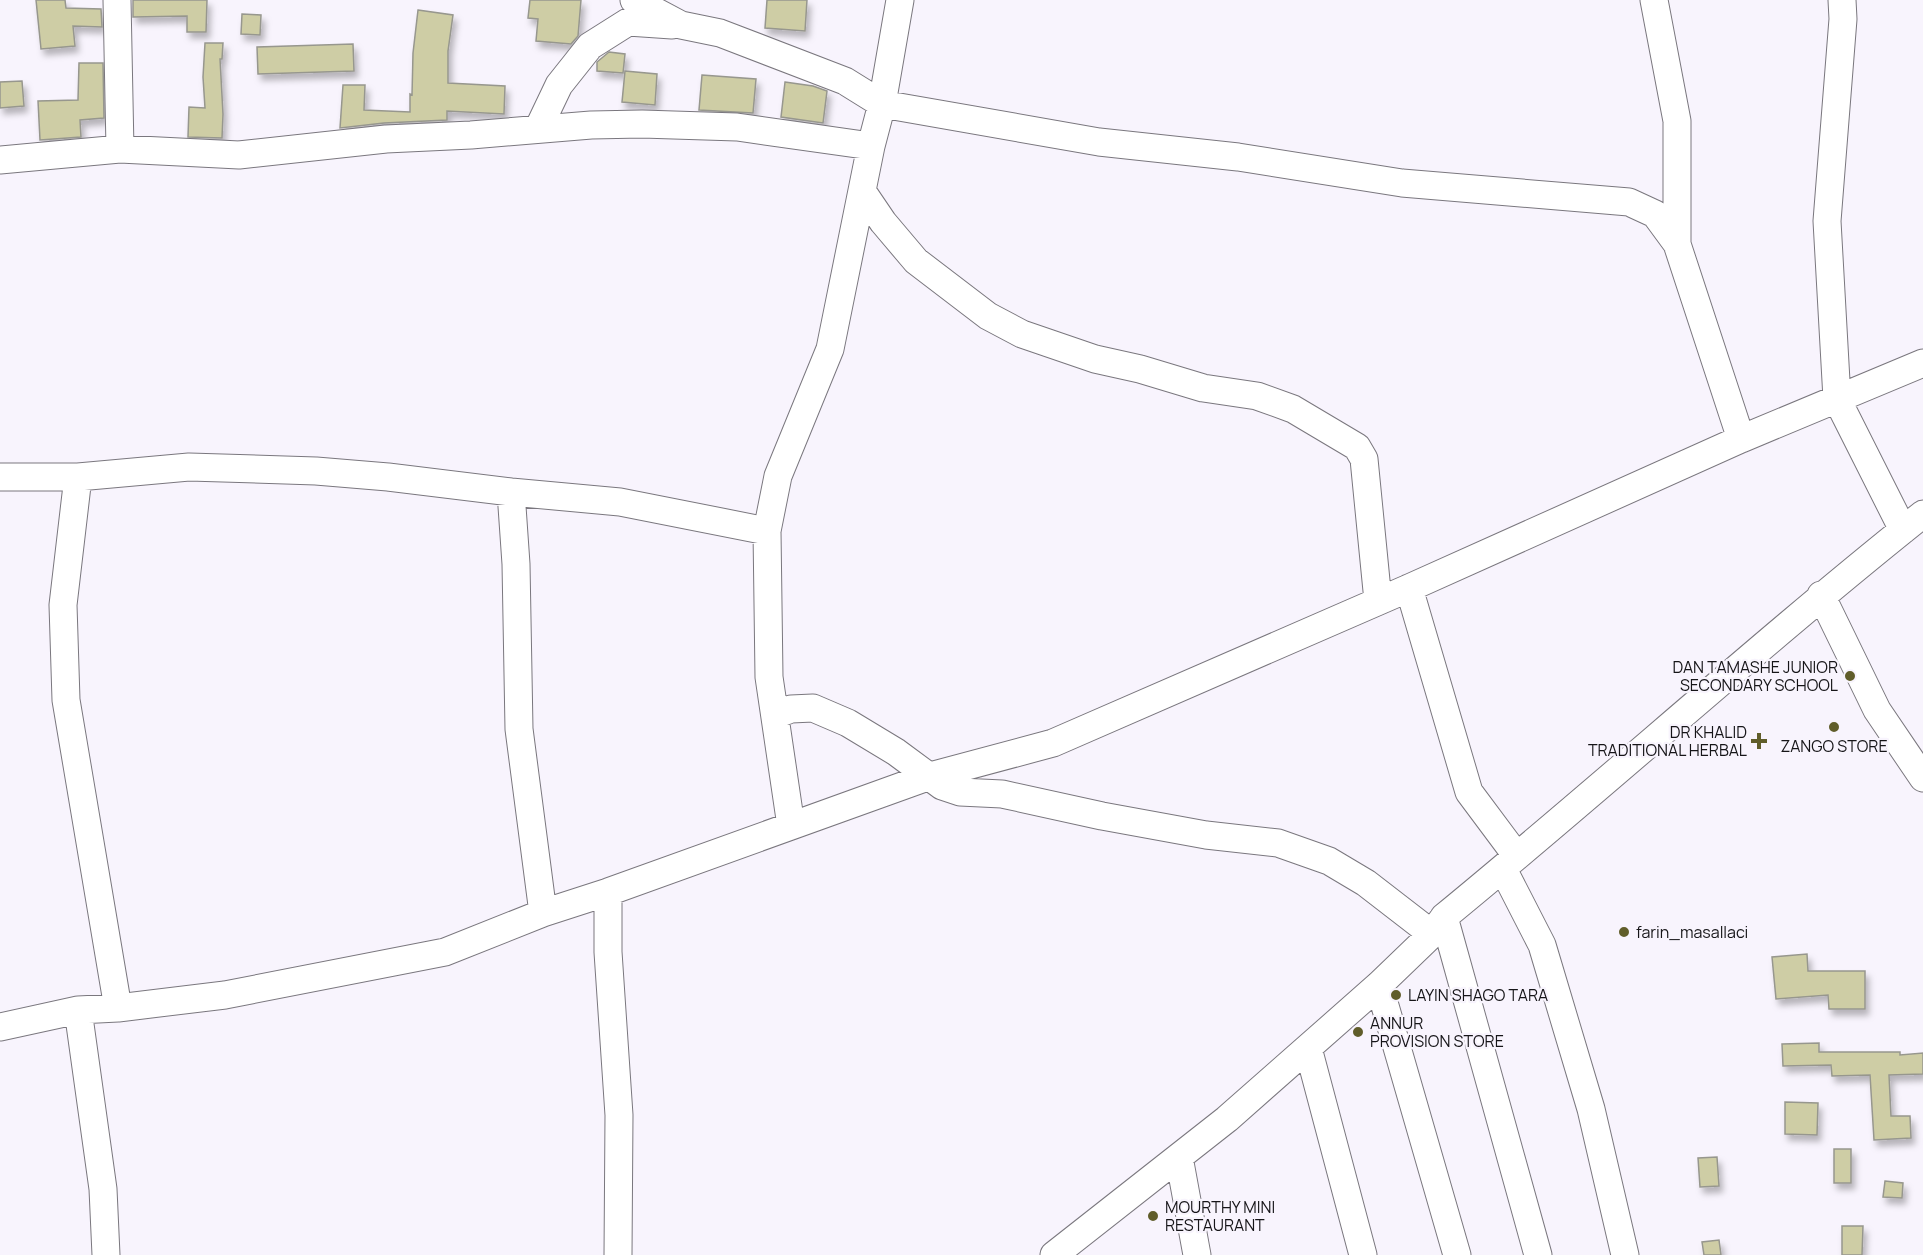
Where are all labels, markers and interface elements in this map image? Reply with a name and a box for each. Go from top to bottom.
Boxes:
place label: DAN TAMASHE JUNIOR SECONDARY SCHOOL [1673,656,1838,696]
marker: DAN TAMASHE JUNIOR SECONDARY SCHOOL [1843,669,1857,683]
marker: ZANGO STORE [1827,720,1841,734]
place label: DR KHALID TRADITIONAL HERBAL [1588,721,1747,761]
marker: DR KHALID TRADITIONAL HERBAL [1752,734,1766,748]
place label: ZANGO STORE [1780,735,1888,757]
place label: farin_masallaci [1636,921,1748,943]
marker: farin_masallaci [1617,925,1631,939]
place label: LAYIN SHAGO TARA [1408,984,1548,1006]
marker: LAYIN SHAGO TARA [1389,988,1403,1002]
place label: ANNUR PROVISION STORE [1370,1012,1504,1052]
marker: ANNUR PROVISION STORE [1351,1025,1365,1039]
place label: MOURTHY MINI RESTAURANT [1165,1196,1275,1236]
marker: MOURTHY MINI RESTAURANT [1146,1209,1160,1223]

